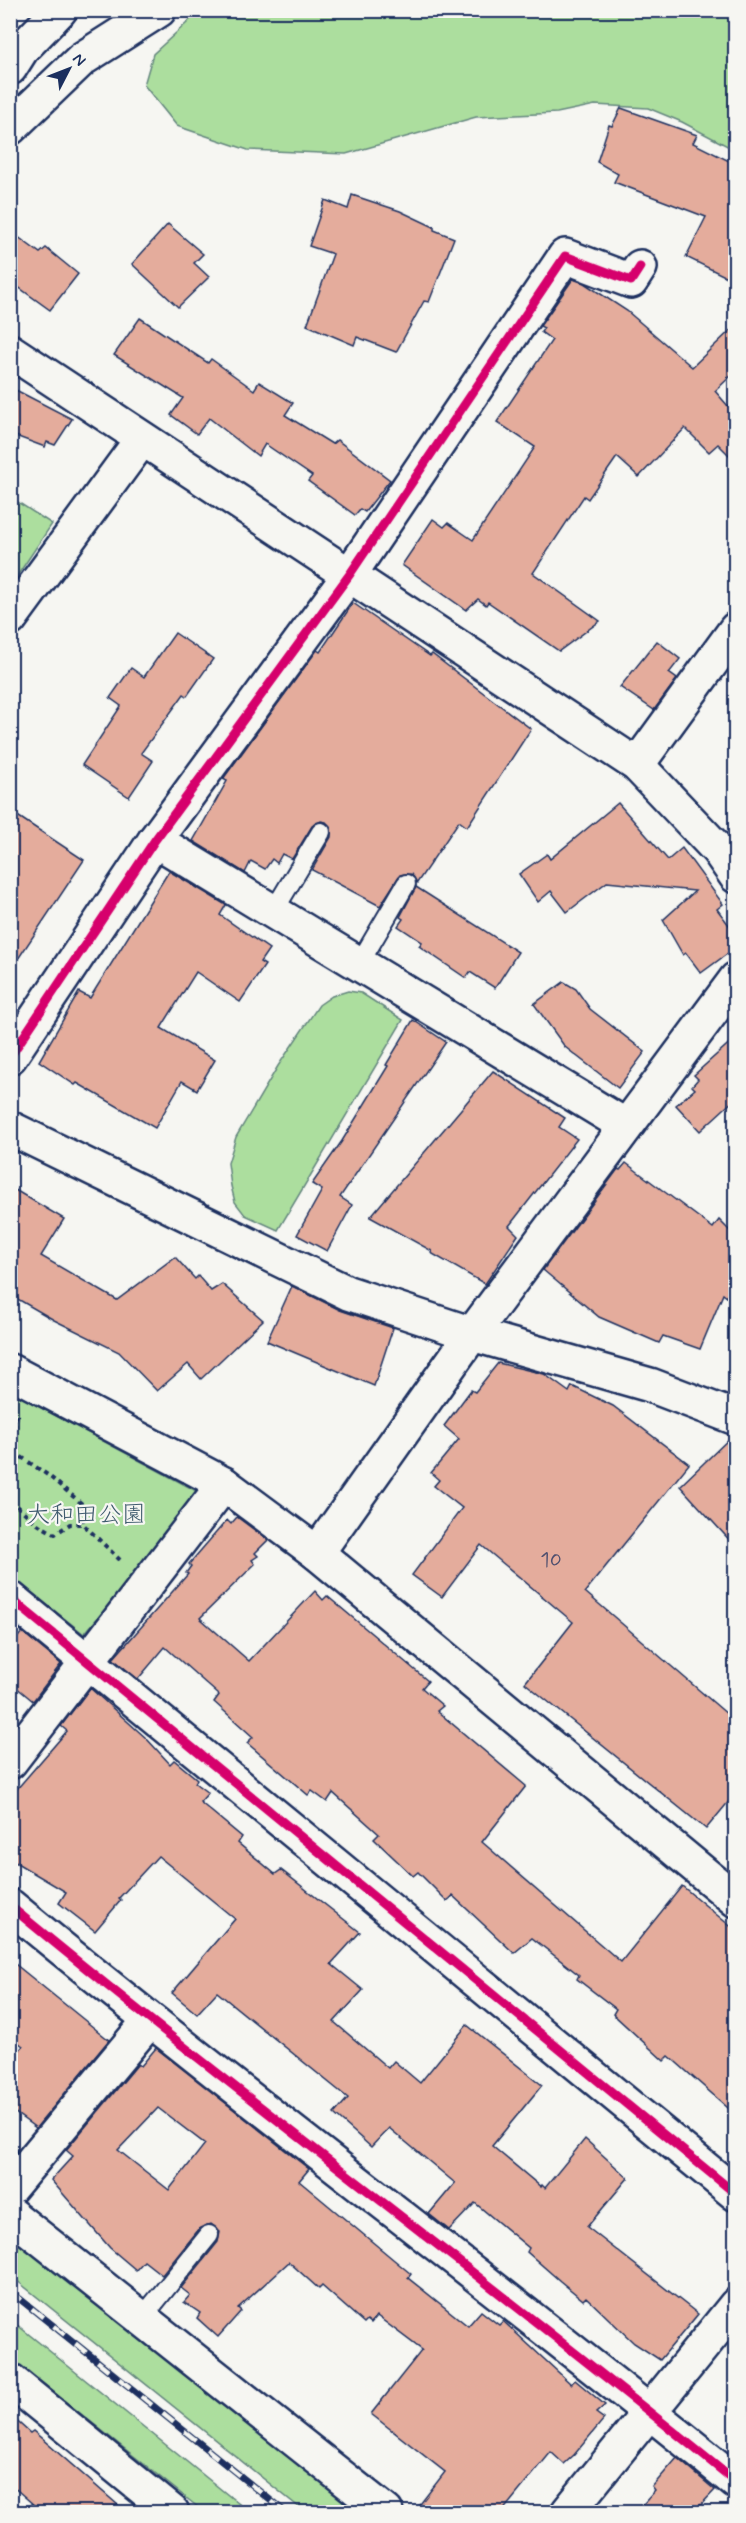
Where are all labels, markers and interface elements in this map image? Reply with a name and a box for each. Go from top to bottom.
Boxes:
north arrow [39,39,99,99]
text: N [68,49,90,71]
park label: 大和田公園 [26,1500,146,1531]
house number: 10 [540,1546,562,1574]

